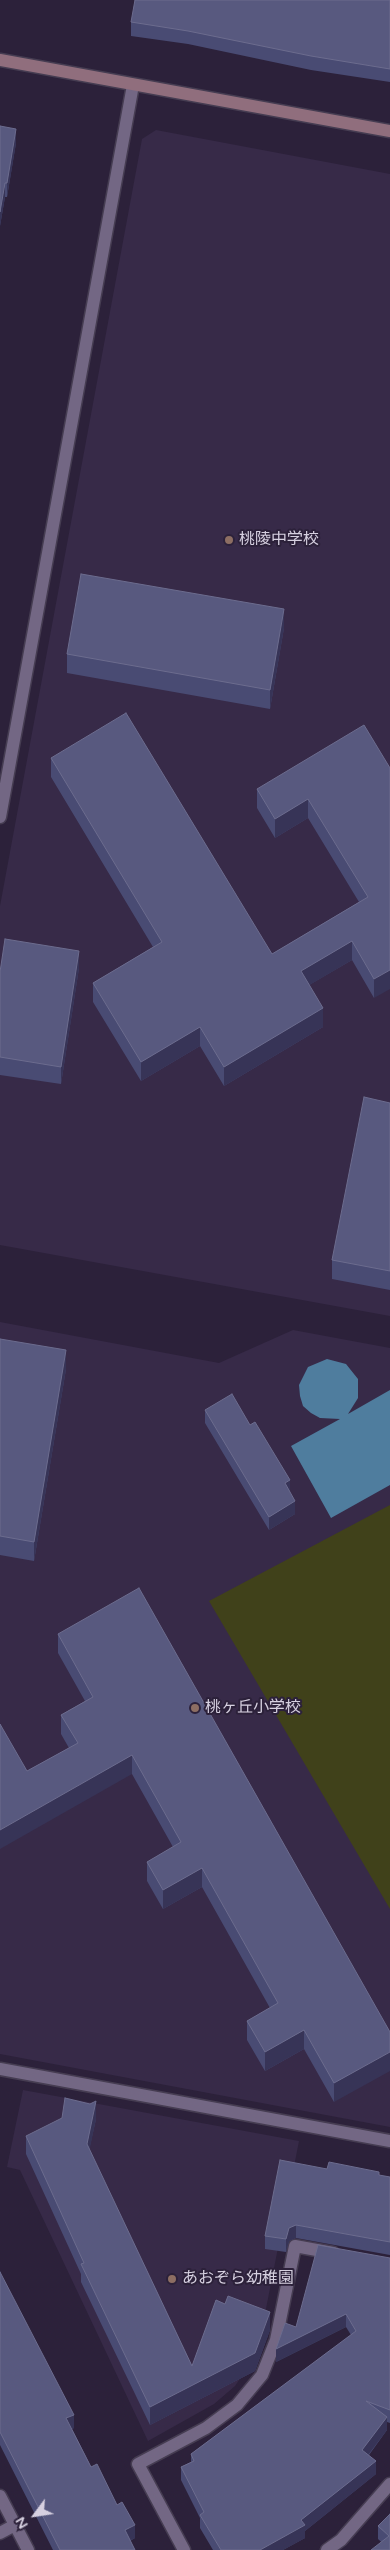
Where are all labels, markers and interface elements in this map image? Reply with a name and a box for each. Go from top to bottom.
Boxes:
place label: 桃陵中学校 [239,530,319,550]
marker: 桃陵中学校 [223,534,235,546]
place label: 桃ヶ丘小学校 [205,1698,301,1718]
marker: 桃ヶ丘小学校 [189,1702,201,1714]
place label: あおぞら幼稚園 [182,2269,294,2289]
marker: あおぞら幼稚園 [166,2273,178,2285]
north arrow [10,2490,60,2540]
text: N [12,2514,32,2532]

